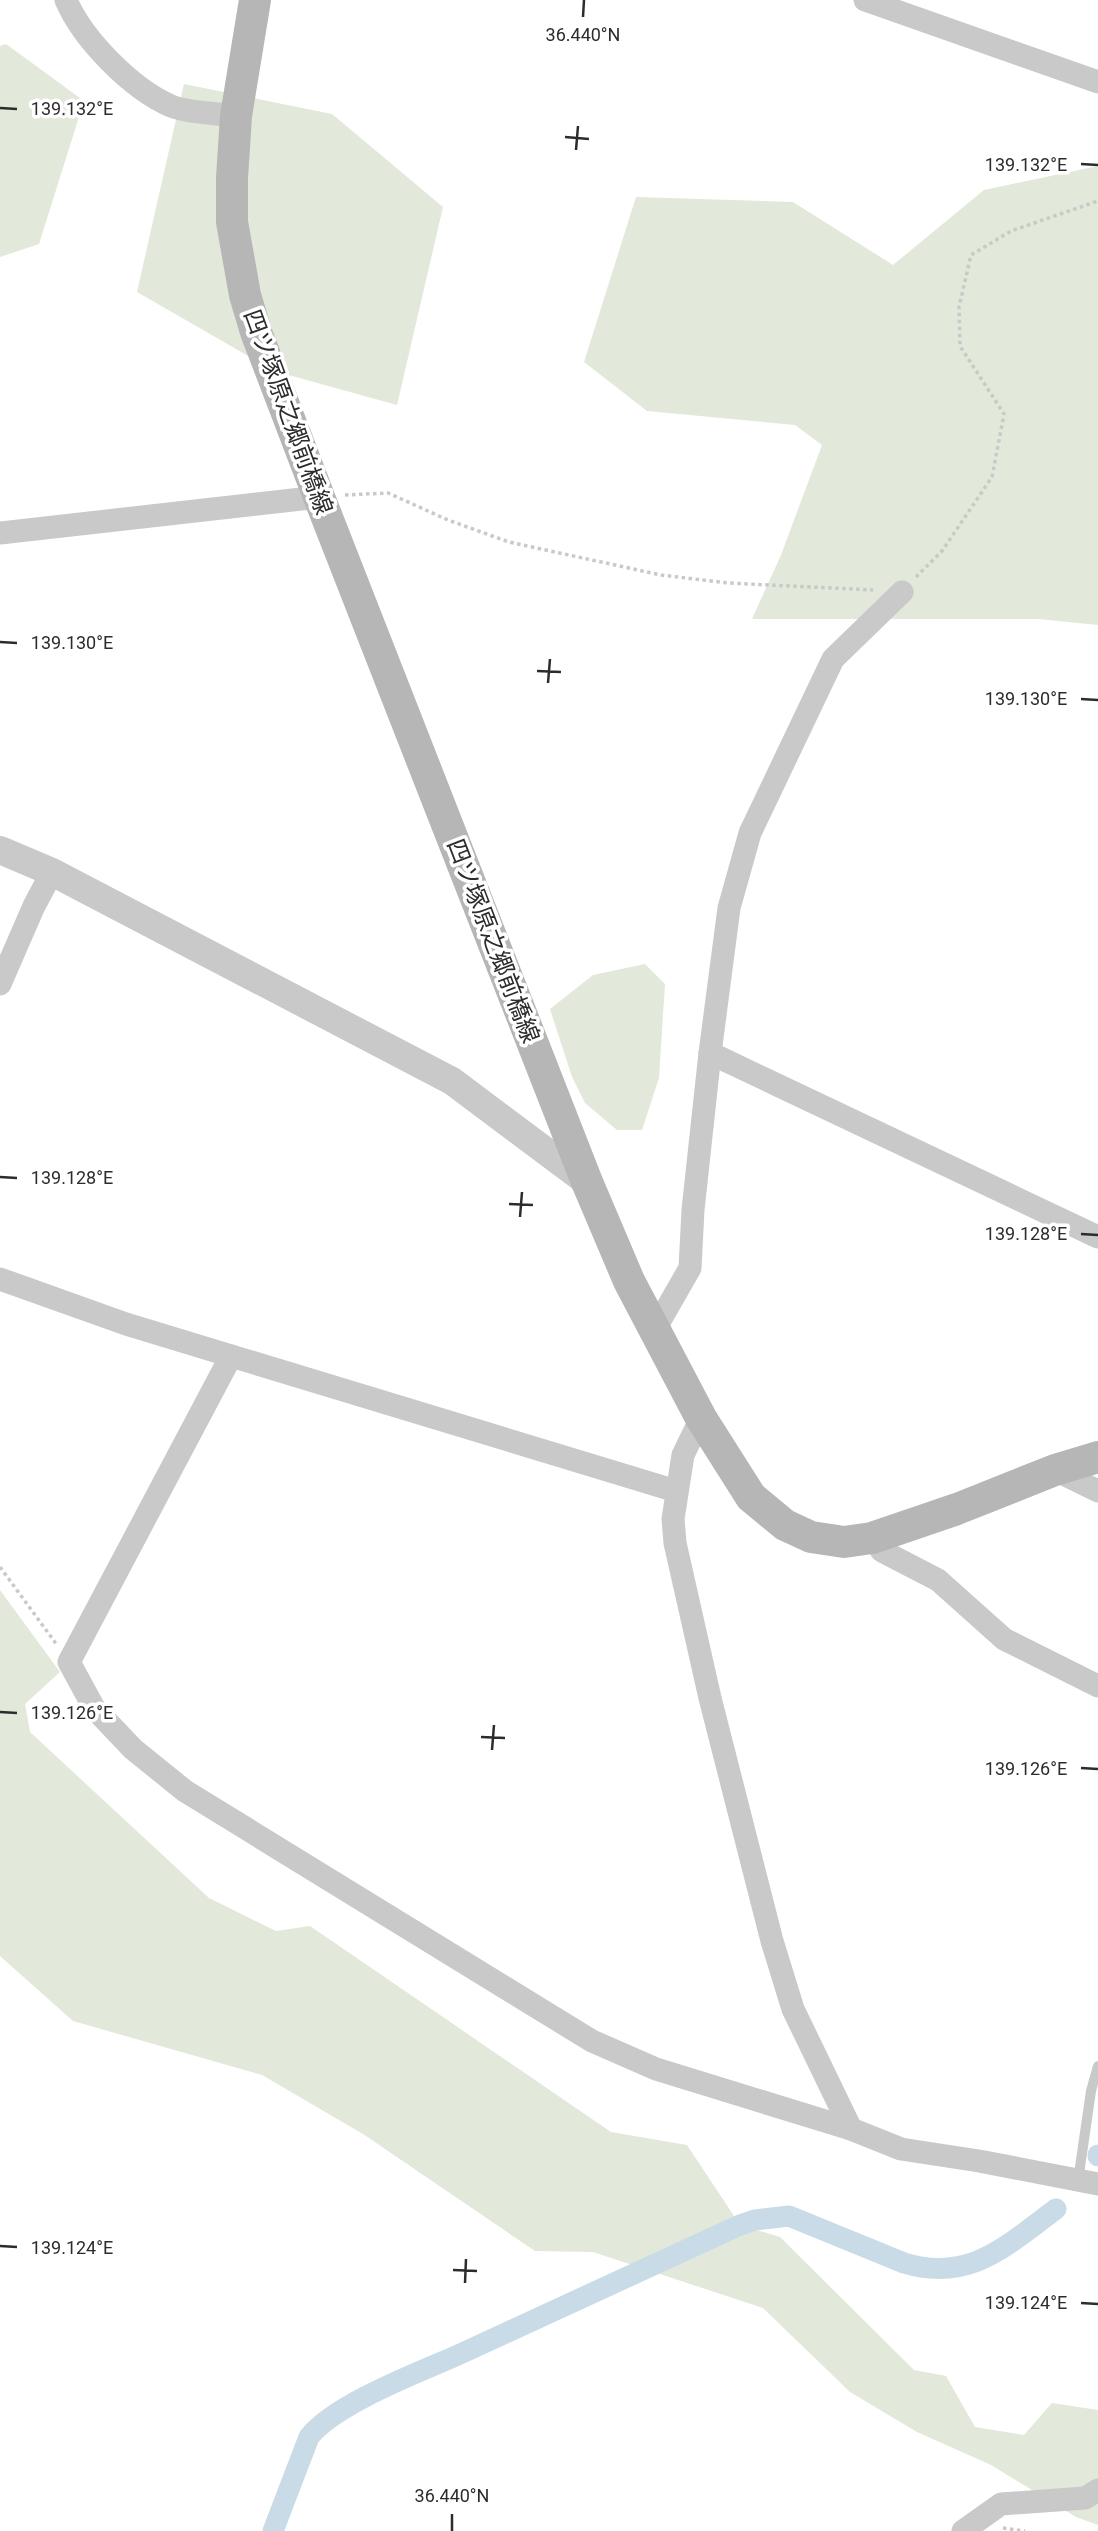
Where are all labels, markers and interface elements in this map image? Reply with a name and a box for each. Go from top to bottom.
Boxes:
text: 36.440°N [546,24,620,45]
text: 139.132°E [31,98,113,119]
text: 139.132°E [985,154,1067,175]
street label: 四ツ塚原之郷前橋線 [238,306,338,518]
text: 139.130°E [31,632,113,653]
text: 139.130°E [985,688,1067,709]
street label: 四ツ塚原之郷前橋線 [441,835,545,1047]
text: 139.128°E [31,1167,113,1188]
text: 139.128°E [985,1223,1067,1244]
text: 139.126°E [31,1702,113,1723]
text: 139.126°E [985,1758,1067,1779]
text: 139.124°E [31,2237,113,2258]
text: 139.124°E [985,2292,1067,2313]
text: 36.440°N [415,2485,489,2506]

